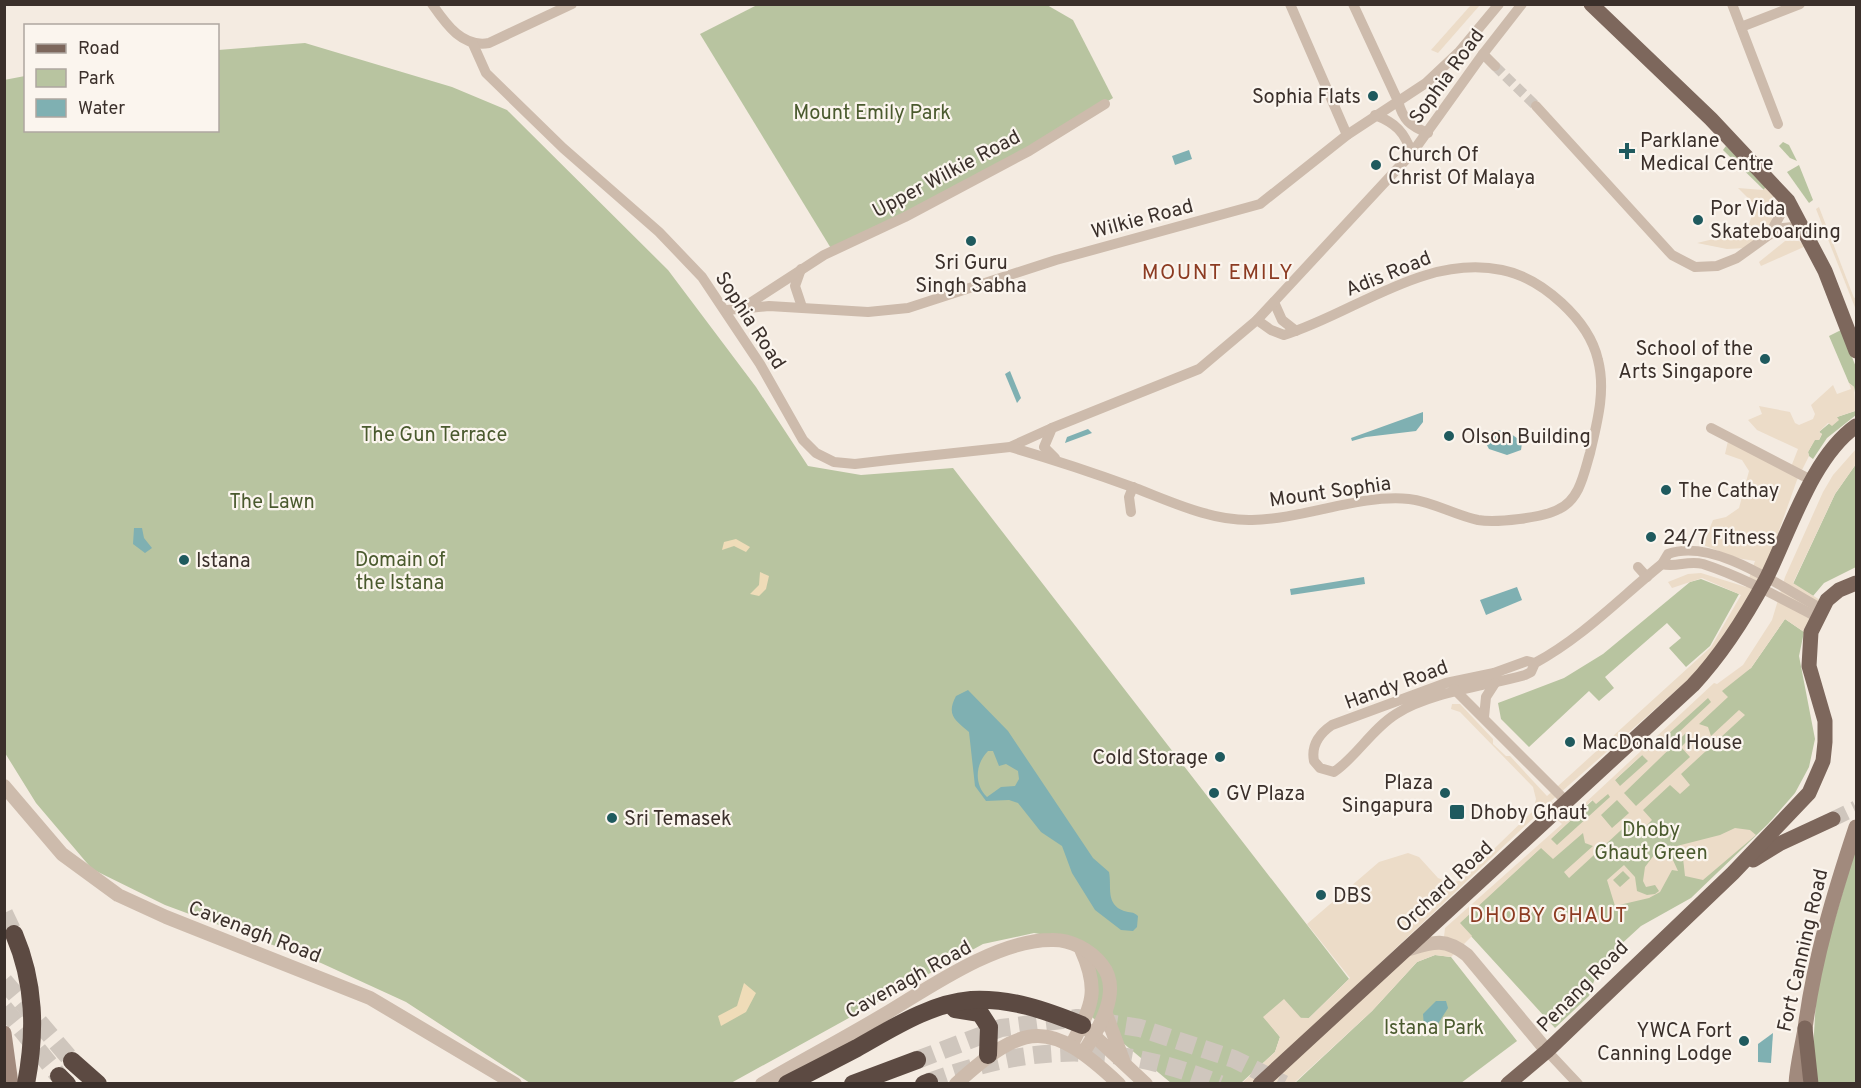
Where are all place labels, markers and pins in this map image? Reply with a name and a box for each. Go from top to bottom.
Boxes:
place label: Sophia Flats [1252,85,1361,111]
marker: Sophia Flats [1366,89,1380,103]
place label: Parklane Medical Centre [1640,129,1774,178]
marker: Parklane Medical Centre [1618,142,1636,160]
place label: Church Of Christ Of Malaya [1388,143,1535,192]
marker: Church Of Christ Of Malaya [1369,158,1383,172]
place label: Por Vida Skateboarding [1710,197,1841,246]
marker: Por Vida Skateboarding [1691,213,1705,227]
marker: Sri Guru Singh Sabha [964,234,978,248]
place label: Sri Guru Singh Sabha [915,251,1027,300]
place label: School of the Arts Singapore [1618,337,1753,386]
marker: School of the Arts Singapore [1758,352,1772,366]
place label: Olson Building [1461,425,1591,451]
marker: Olson Building [1442,429,1456,443]
place label: The Cathay [1678,479,1779,505]
marker: The Cathay [1659,483,1673,497]
place label: 24/7 Fitness [1663,526,1776,552]
marker: 24/7 Fitness [1644,530,1658,544]
place label: Istana [196,549,250,575]
marker: Istana [177,553,191,567]
place label: MacDonald House [1582,731,1742,757]
marker: MacDonald House [1563,735,1577,749]
place label: Cold Storage [1092,746,1208,772]
marker: Cold Storage [1213,750,1227,764]
place label: Plaza Singapura [1342,771,1433,820]
place label: GV Plaza [1226,782,1305,808]
marker: GV Plaza [1207,786,1221,800]
marker: Plaza Singapura [1438,786,1452,800]
place label: Dhoby Ghaut [1470,801,1587,827]
marker: Dhoby Ghaut [1448,803,1466,821]
place label: Sri Temasek [624,807,732,833]
marker: Sri Temasek [605,811,619,825]
place label: DBS [1333,884,1372,910]
marker: DBS [1314,888,1328,902]
place label: YWCA Fort Canning Lodge [1597,1019,1732,1068]
marker: YWCA Fort Canning Lodge [1737,1034,1751,1048]

